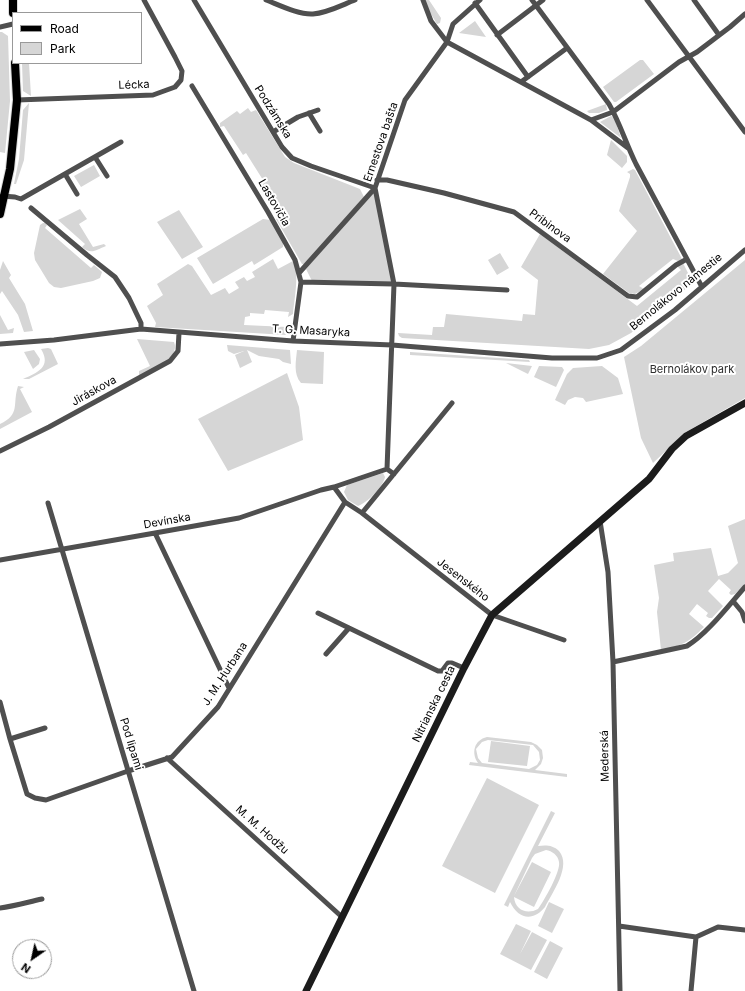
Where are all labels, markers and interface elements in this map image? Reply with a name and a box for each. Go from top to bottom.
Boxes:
legend [12,12,142,64]
text: Road [50,21,79,36]
text: Park [50,41,76,56]
street label: Lécka [118,78,150,92]
street label: Podzámska [251,83,295,141]
street label: Ernestova bašta [361,100,401,184]
street label: Lastovičia [255,177,293,229]
street label: Pribinova [526,206,574,246]
street label: Bernolákovo námestie [627,251,725,333]
street label: T. G. Masaryka [272,322,350,340]
park label: Bernolákov park [650,363,734,377]
street label: Jiráskova [69,373,119,409]
street label: Devínska [142,510,192,532]
street label: Jesenského [434,556,492,604]
street label: J. M. Hurbana [200,640,250,708]
street label: Nitrianska cesta [410,664,458,744]
street label: Pod lipami [117,716,145,772]
street label: Mederská [598,730,612,782]
street label: M. M. Hodžu [233,803,291,857]
north arrow [12,939,52,979]
text: N [18,960,33,976]

